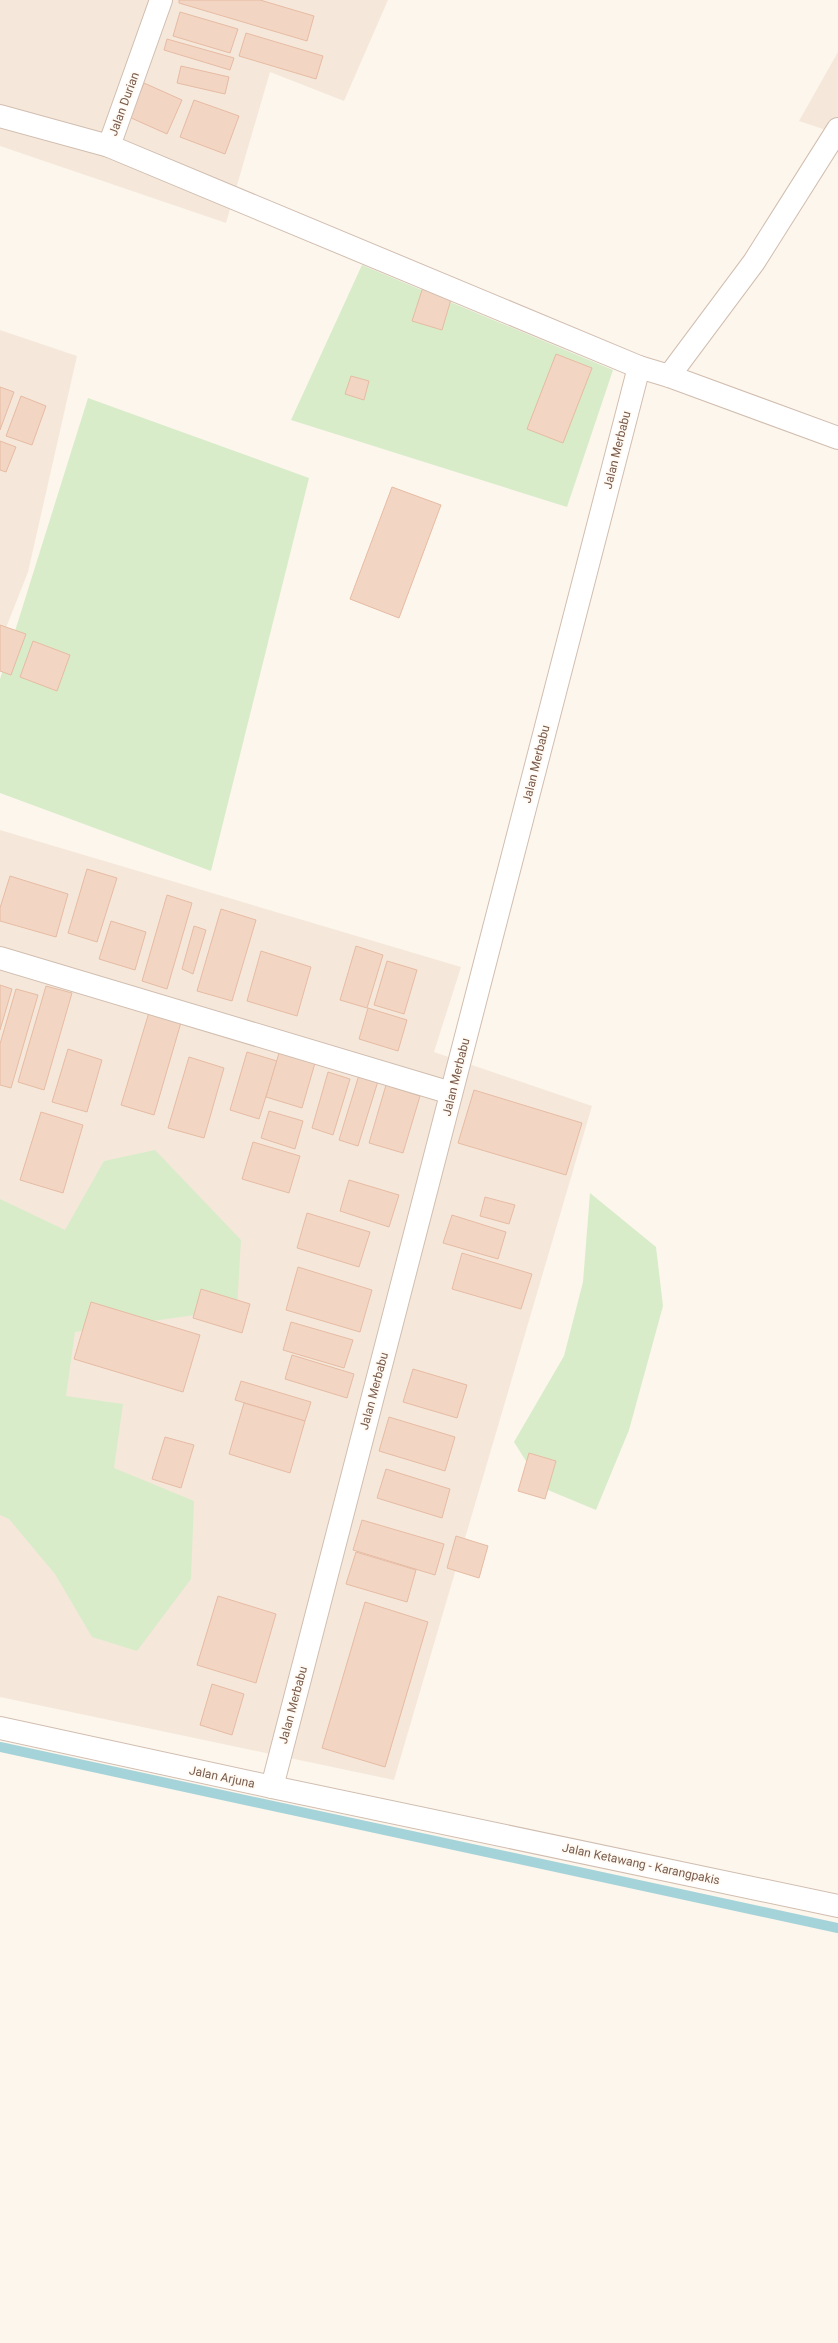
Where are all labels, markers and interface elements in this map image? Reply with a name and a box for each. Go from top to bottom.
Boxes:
street label: Jalan Durian [106,70,142,138]
street label: Jalan Merbabu [601,410,633,490]
street label: Jalan Merbabu [520,724,552,804]
street label: Jalan Merbabu [440,1037,472,1117]
street label: Jalan Merbabu [357,1351,391,1431]
street label: Jalan Merbabu [276,1665,310,1745]
street label: Jalan Arjuna [188,1763,256,1791]
street label: Jalan Ketawang - Karangpakis [561,1840,721,1888]

